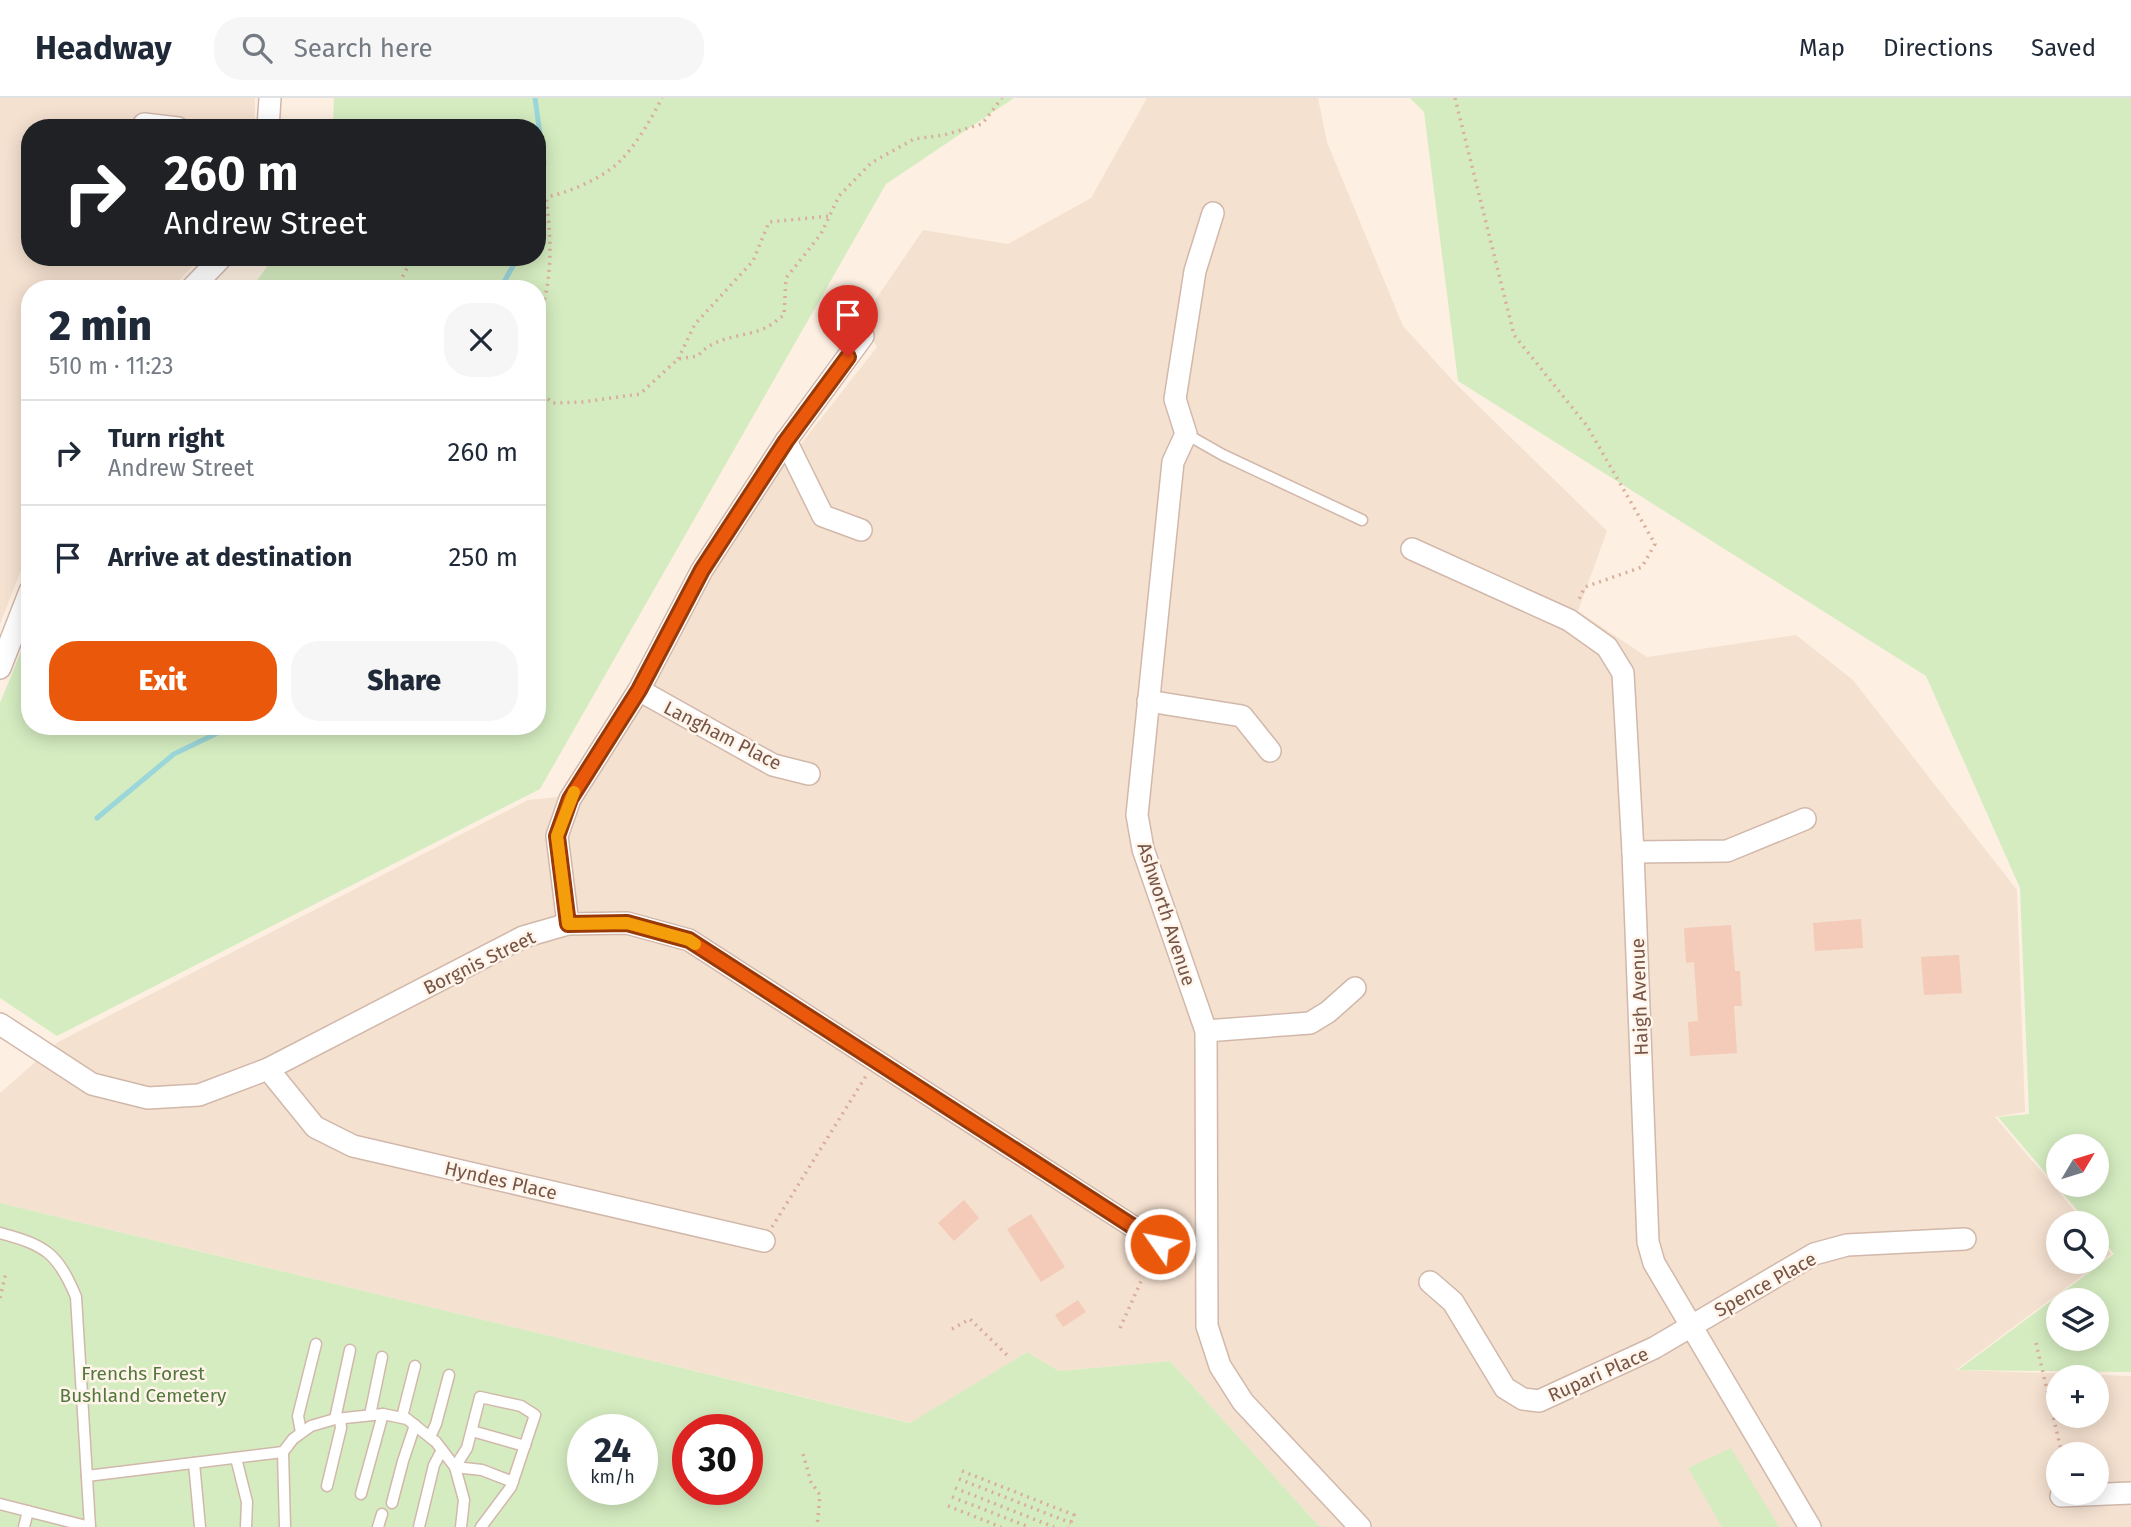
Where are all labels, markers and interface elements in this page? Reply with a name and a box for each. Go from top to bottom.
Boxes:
search box [214,17,704,80]
text: Headway [35,28,172,68]
icon: search [238,29,276,67]
text: Search here [294,33,433,64]
text: Map [1799,34,1845,62]
text: Directions [1883,34,1993,62]
text: Saved [2031,34,2096,62]
text: 260 m [164,144,299,203]
icon: right [49,147,140,238]
text: Andrew Street [164,204,367,242]
pin [818,285,878,357]
icon: arrive [829,296,867,334]
text: 2 min [49,301,152,351]
button: close [444,303,518,377]
text: 510 m · 11:23 [49,352,174,380]
text: Turn right [108,423,225,454]
icon: right [49,434,87,472]
text: 260 m [448,437,518,468]
text: Andrew Street [108,454,254,482]
icon: arrive [49,539,87,577]
text: Arrive at destination [108,542,352,573]
text: 250 m [448,542,518,573]
button: Exit [49,641,277,721]
button: Share [291,641,518,721]
street label: Langham Place [660,696,786,775]
street label: Ashworth Avenue [1133,840,1200,989]
street label: Borgnis Street [420,925,539,999]
street label: Haigh Avenue [1626,938,1653,1056]
north arrow [2046,1134,2109,1197]
map controls [2046,1134,2109,1505]
street label: Hyndes Place [442,1156,559,1205]
position arrow [1123,1207,1197,1281]
button: search [2046,1211,2109,1274]
street label: Spence Place [1710,1247,1820,1322]
button: layers [2046,1288,2109,1351]
street label: Rupari Place [1544,1342,1652,1407]
park label: Frenchs Forest Bushland Cemetery [60,1362,227,1407]
button: + [2046,1365,2109,1428]
speed limit sign: 30 [672,1414,763,1505]
text: 24 [594,1429,631,1471]
button: − [2046,1442,2109,1505]
text: km/h [590,1466,635,1488]

